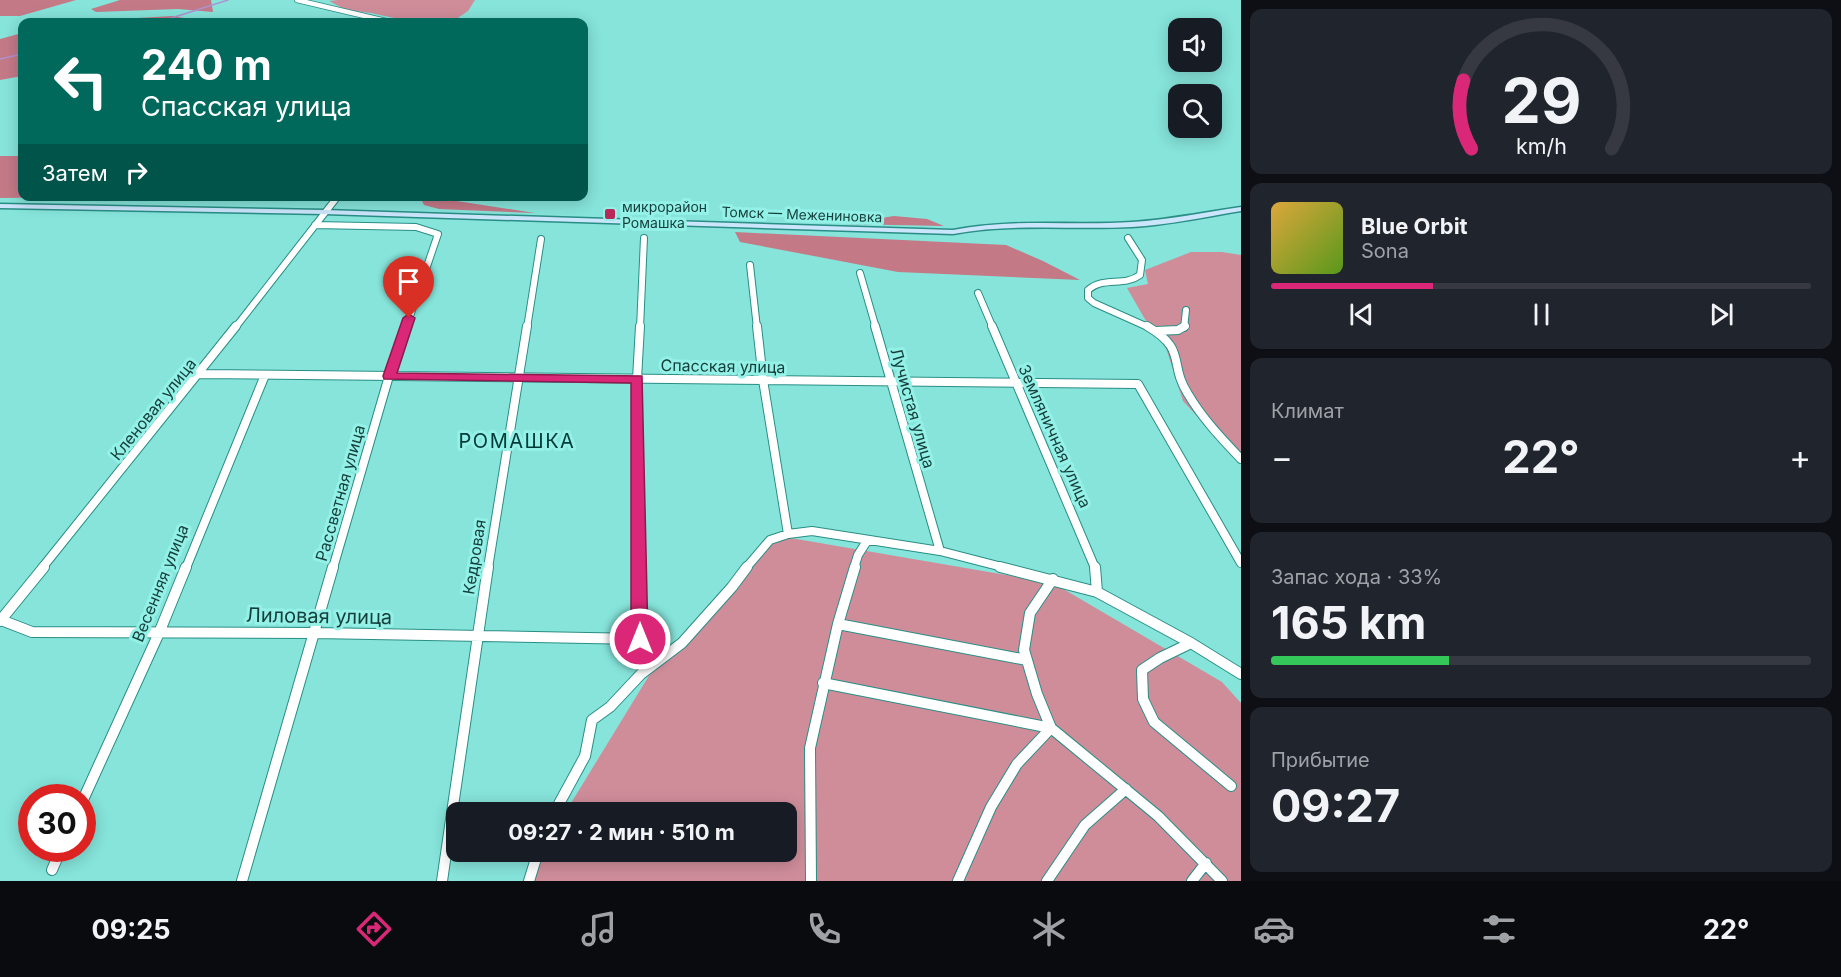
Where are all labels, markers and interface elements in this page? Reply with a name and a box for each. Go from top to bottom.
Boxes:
map controls [1168,18,1222,138]
button: sound [1168,18,1222,72]
text: 240 m [141,39,272,90]
icon: left [42,42,120,120]
text: 29 [1501,63,1581,138]
button: search [1168,84,1222,138]
text: Спасская улица [141,90,352,123]
text: km/h [1516,133,1566,159]
icon: right [120,156,153,189]
text: Затем [42,160,108,186]
place label: микрорайон Ромашка [622,198,707,231]
street label: Томск — Межениновка [721,203,883,225]
marker: микрорайон Ромашка [603,207,617,221]
text: Blue Orbit [1361,213,1468,239]
text: Sona [1361,239,1409,263]
pin [383,256,434,318]
icon: arrive [392,265,425,298]
icon: previous [1345,298,1378,331]
icon: pause [1525,298,1558,331]
icon: next [1705,298,1738,331]
street label: Лучистая улица [886,346,940,470]
street label: Кленовая улица [106,354,200,464]
street label: Спасская улица [660,355,786,377]
street label: Земляничная улица [1014,361,1096,511]
text: Климат [1271,399,1344,423]
street label: Рассветная улица [311,423,369,563]
district label: РОМАШКА [459,429,575,453]
text: 22° [1502,429,1580,484]
text: − [1271,437,1293,477]
text: + [1789,437,1811,477]
street label: Кедровая [458,518,490,596]
street label: Весенняя улица [127,521,193,645]
text: Запас хода · 33% [1271,565,1442,589]
text: 165 km [1271,595,1426,650]
street label: Лиловая улица [246,603,392,629]
position arrow [608,607,672,671]
text: Прибытие [1271,748,1370,772]
text: 09:27 [1271,778,1400,833]
speed limit sign: 30 [18,784,96,862]
text: 09:27 · 2 мин · 510 m [508,819,735,845]
icon: directions [353,908,395,950]
icon: music [578,908,620,950]
icon: phone [803,908,845,950]
icon: climate [1028,908,1070,950]
icon: car [1253,908,1295,950]
icon: filters [1478,908,1520,950]
text: 09:25 [91,913,171,946]
text: 22° [1703,913,1749,946]

